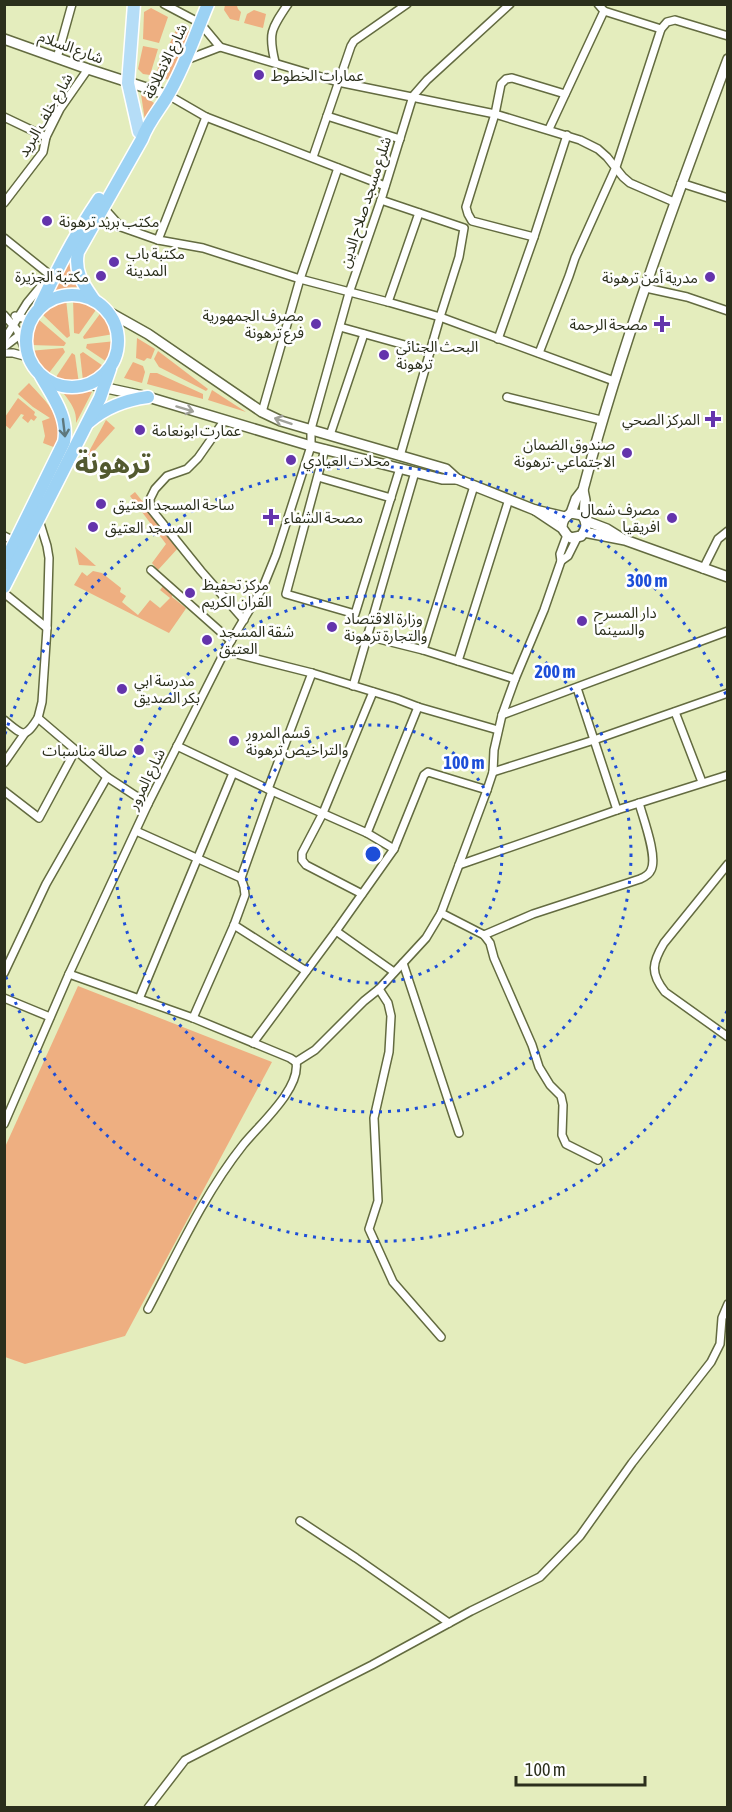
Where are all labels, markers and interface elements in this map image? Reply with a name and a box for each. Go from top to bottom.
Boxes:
street label: شارع الانطلاقة [140,21,194,103]
street label: شارع السلام [35,27,106,70]
place label: عمارات الخطوط [271,67,364,85]
marker: عمارات الخطوط [252,68,266,82]
street label: شارع خلف البريد [14,70,79,162]
street label: شلرع مسجد صلاح الدين [336,134,398,271]
place label: مكتب بريد ترهونة [59,213,159,231]
marker: مكتب بريد ترهونة [40,214,54,228]
place label: مكتبة باب المدينة [126,245,185,279]
marker: مكتبة باب المدينة [107,255,121,269]
place label: مكتبة الجزيرة [15,268,89,286]
marker: مكتبة الجزيرة [94,269,108,283]
place label: مدرية أمن ترهونة [602,269,698,287]
marker: مدرية أمن ترهونة [703,270,717,284]
place label: مصرف الجمهورية فرع ترهونة [202,307,304,345]
marker: مصحة الرحمة [653,315,671,333]
place label: مصحة الرحمة [569,316,648,334]
marker: مصرف الجمهورية فرع ترهونة [309,317,323,331]
place label: البحث الجنائي ترهونة [396,338,478,373]
marker: البحث الجنائي ترهونة [377,348,391,362]
one-way arrow [175,404,194,415]
marker: المركز الصحي [704,410,722,428]
place label: المركز الصحي [622,411,700,431]
one-way arrow [274,414,293,425]
one-way arrow [59,418,70,437]
place label: عمارت ابونعامة [152,422,242,440]
marker: عمارت ابونعامة [133,423,147,437]
place label: صندوق الضمان الاجتماعي -ترهونة [514,436,615,473]
marker: صندوق الضمان الاجتماعي -ترهونة [620,446,634,460]
district label: ترهونة [75,448,151,480]
place label: محلات العيادي [303,452,390,472]
marker: محلات العيادي [284,453,298,467]
place label: ساحة المسجد العتيق [113,496,235,515]
marker: ساحة المسجد العتيق [94,497,108,511]
place label: مصرف شمال افريقيا [580,501,660,536]
marker: مصحة الشفاء [262,508,280,526]
place label: مصحة الشفاء [284,509,363,526]
marker: مصرف شمال افريقيا [665,511,679,525]
place label: المسجد العتيق [105,519,192,538]
marker: المسجد العتيق [86,520,100,534]
text: 300 m [627,570,667,591]
place label: مركز تحفيظ القران الكريم [202,576,272,613]
marker: مركز تحفيظ القران الكريم [183,586,197,600]
place label: دار المسرح والسينما [594,604,657,639]
place label: وزارة الاقتصاد والتجارة ترهونة [344,610,428,645]
marker: دار المسرح والسينما [575,614,589,628]
marker: وزارة الاقتصاد والتجارة ترهونة [325,620,339,634]
place label: شقة المسجد العتيق [219,623,294,659]
marker: شقة المسجد العتيق [200,633,214,647]
text: 200 m [535,661,575,682]
place label: مدرسة ابي بكر الصديق [134,672,200,708]
marker: مدرسة ابي بكر الصديق [115,682,129,696]
place label: قسم المرور والتراخيص ترهونة [245,724,349,759]
marker: قسم المرور والتراخيص ترهونة [227,734,241,748]
place label: صالة مناسبات [42,742,127,759]
marker: صالة مناسبات [132,743,146,757]
street label: شارع المرور [124,746,172,815]
text: 100 m [444,752,484,773]
centre of rings [363,844,383,864]
scale bar [516,1749,645,1787]
text: 100 m [525,1759,566,1780]

